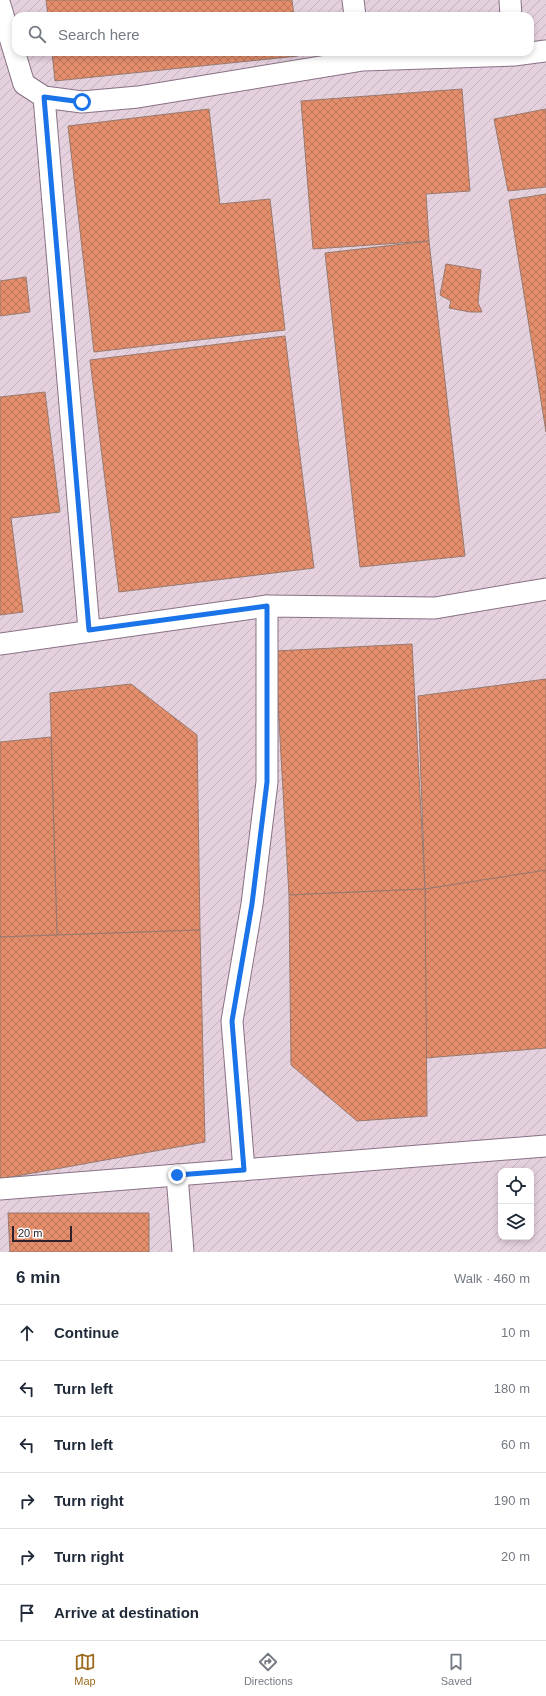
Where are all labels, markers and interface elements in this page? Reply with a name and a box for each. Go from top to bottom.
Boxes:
search box [12,12,534,56]
icon: search [26,23,48,45]
text: Search here [58,26,140,43]
route start [73,93,91,111]
route end [168,1166,186,1184]
map controls [498,1168,534,1240]
button: locate [498,1168,534,1204]
button: layers [498,1204,534,1240]
scale bar [12,1224,72,1243]
text: 20 m [18,1227,42,1239]
text: 6 min [16,1268,60,1287]
text: Walk · 460 m [454,1271,530,1286]
icon: ahead [16,1322,38,1344]
text: Continue [54,1324,119,1341]
text: 10 m [501,1325,530,1340]
icon: left [16,1378,38,1400]
text: Turn left [54,1380,113,1397]
text: 180 m [494,1381,530,1396]
icon: left [16,1434,38,1456]
text: Turn left [54,1436,113,1453]
text: 60 m [501,1437,530,1452]
icon: right [16,1490,38,1512]
text: Turn right [54,1492,124,1509]
text: 190 m [494,1493,530,1508]
icon: right [16,1546,38,1568]
text: Turn right [54,1548,124,1565]
text: 20 m [501,1549,530,1564]
icon: arrive [16,1602,38,1624]
text: Arrive at destination [54,1604,199,1621]
tab: Map [74,1651,96,1687]
tab: Directions [244,1651,293,1687]
tab: Saved [441,1651,472,1687]

